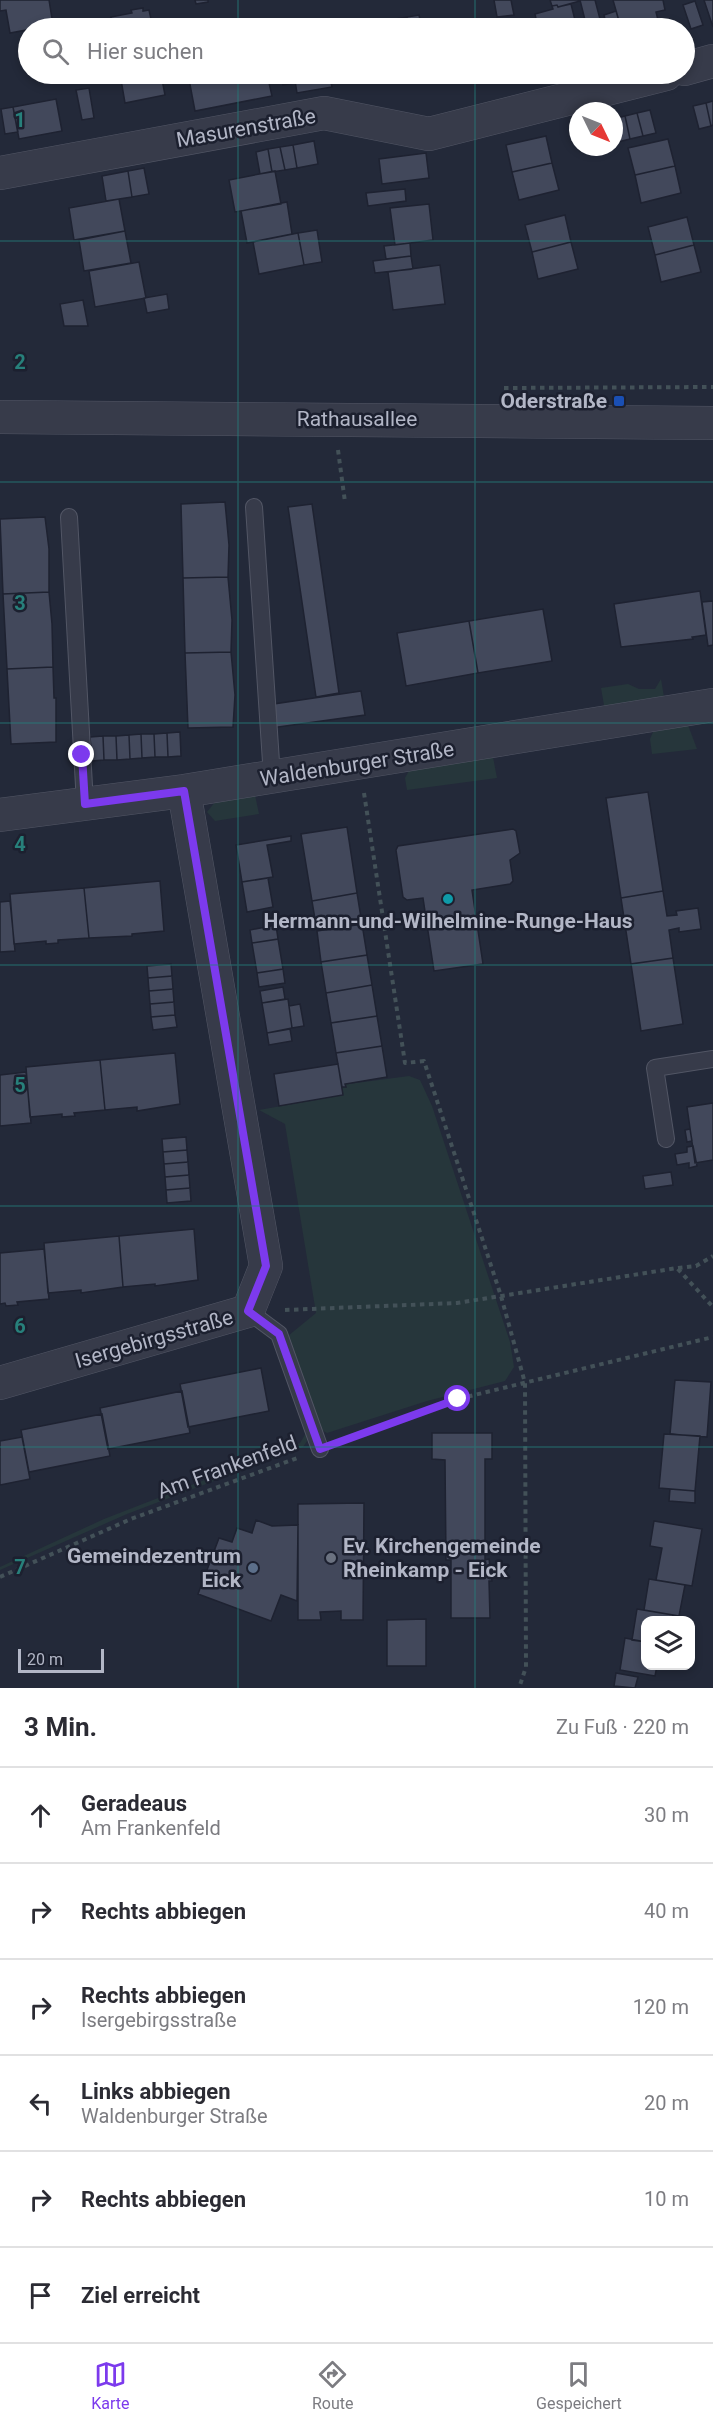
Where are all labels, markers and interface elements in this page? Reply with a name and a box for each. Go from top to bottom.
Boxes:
search box [18,18,695,84]
icon: search [39,35,72,68]
text: Hier suchen [87,39,204,64]
north arrow [569,102,623,156]
street label: Masurenstraße [174,104,318,152]
text: 1 [14,108,26,132]
text: 2 [14,350,26,374]
place label: Oderstraße [501,389,607,413]
marker: Oderstraße [612,394,626,408]
street label: Rathausallee [297,407,417,431]
text: 3 [14,591,26,615]
street label: Waldenburger Straße [258,737,456,791]
route end [68,741,94,767]
text: 4 [14,832,26,856]
marker: Hermann-und-Wilhelmine-Runge-Haus [441,892,455,906]
place label: Hermann-und-Wilhelmine-Runge-Haus [263,909,633,933]
text: 5 [14,1073,26,1097]
street label: Isergebirgsstraße [72,1305,236,1373]
text: 6 [14,1314,26,1338]
route start [444,1385,470,1411]
street label: Am Frankenfeld [154,1431,300,1503]
place label: Ev. Kirchengemeinde Rheinkamp - Eick [343,1534,541,1582]
place label: Gemeindezentrum Eick [67,1544,242,1592]
marker: Ev. Kirchengemeinde Rheinkamp - Eick [324,1551,338,1565]
text: 7 [14,1555,26,1579]
marker: Gemeindezentrum Eick [246,1561,260,1575]
map controls [641,1616,695,1670]
button: layers [641,1616,695,1670]
scale bar [18,1646,104,1674]
text: 20 m [27,1650,63,1669]
text: 3 Min. [24,1712,97,1742]
text: Zu Fuß · 220 m [556,1715,689,1739]
text: Geradeaus [81,1791,187,1816]
icon: ahead [24,1799,57,1832]
text: 30 m [644,1803,689,1827]
text: Am Frankenfeld [81,1816,221,1840]
icon: right [24,1895,57,1928]
text: Rechts abbiegen [81,1899,246,1924]
text: 40 m [644,1899,689,1923]
text: Rechts abbiegen [81,1983,246,2008]
icon: right [24,1991,57,2024]
text: 120 m [633,1995,689,2019]
text: Isergebirgsstraße [81,2008,237,2032]
text: Links abbiegen [81,2079,231,2104]
icon: left [24,2087,57,2120]
text: 20 m [644,2091,689,2115]
text: Waldenburger Straße [81,2104,268,2128]
icon: right [24,2183,57,2216]
text: Rechts abbiegen [81,2187,246,2212]
text: 10 m [644,2187,689,2211]
icon: arrive [24,2279,57,2312]
text: Ziel erreicht [81,2283,200,2308]
tab: Karte [91,2358,130,2413]
tab: Route [312,2358,354,2413]
tab: Gespeichert [536,2358,622,2413]

